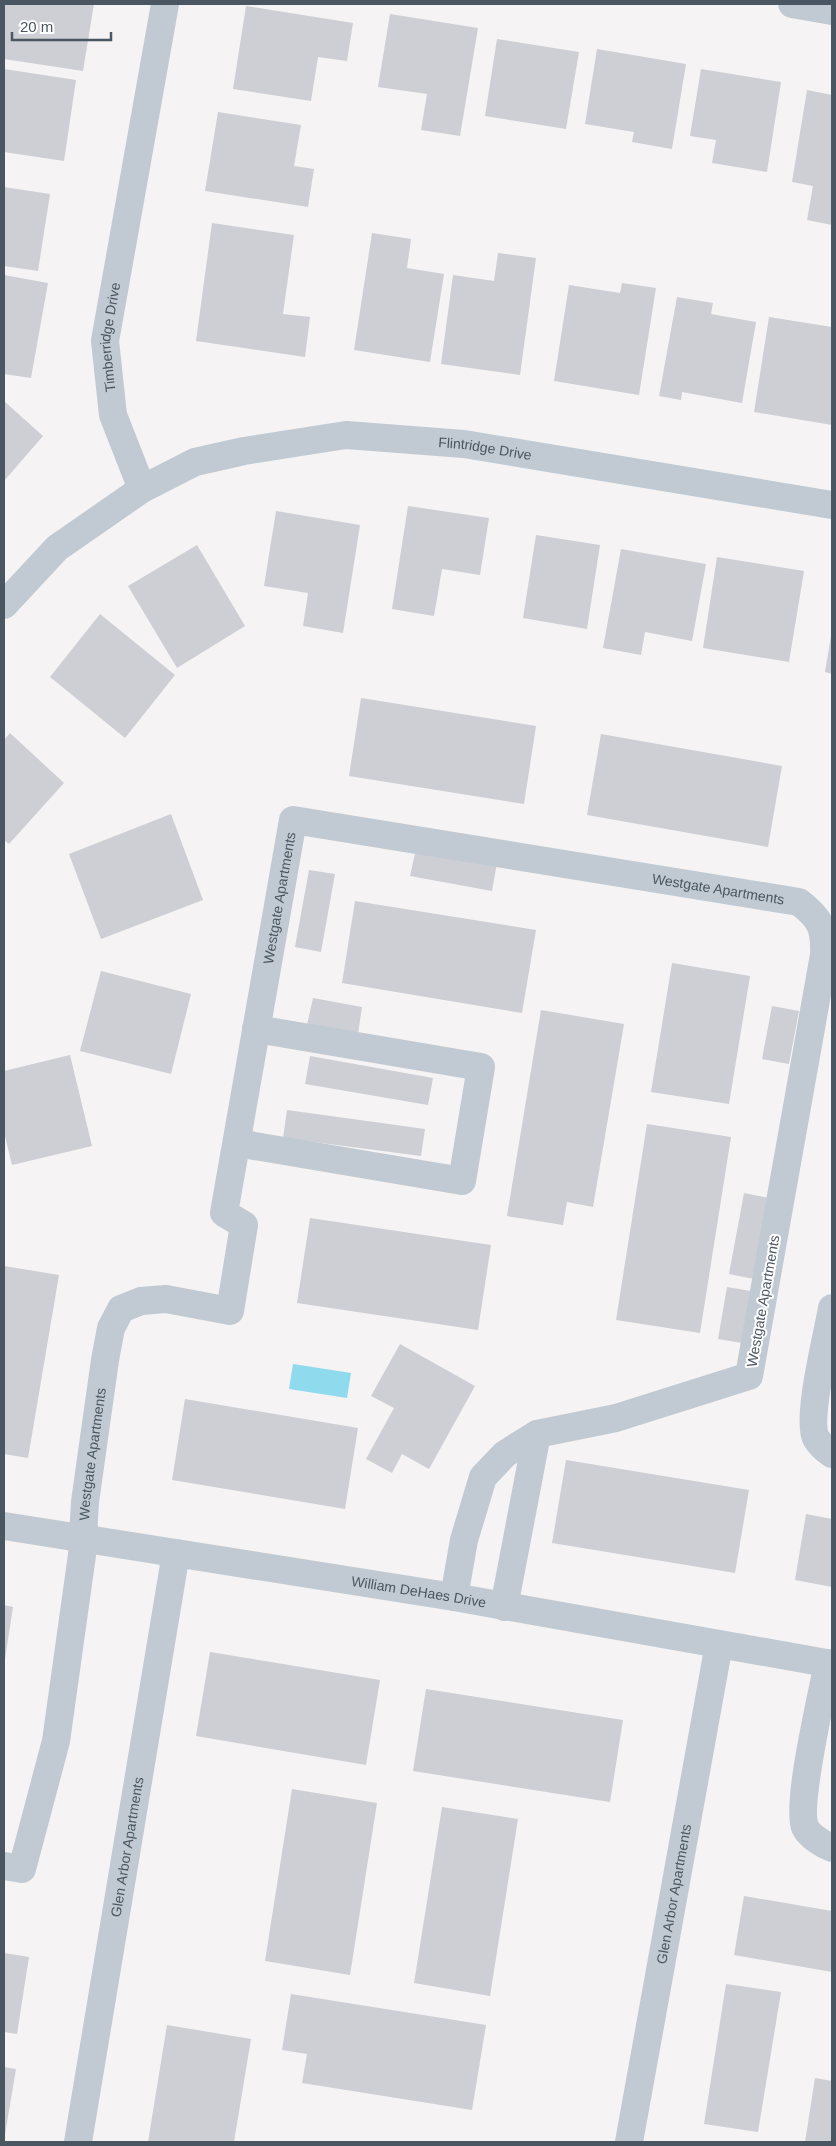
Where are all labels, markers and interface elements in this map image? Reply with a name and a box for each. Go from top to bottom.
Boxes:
scale bar [12,10,111,42]
text: 20 m [20,18,53,35]
street label: Timberridge Drive [97,281,123,393]
street label: Flintridge Drive [438,434,533,463]
street label: Westgate Apartments [260,831,299,965]
street label: Westgate Apartments [651,870,786,908]
street label: Westgate Apartments [744,1234,782,1368]
street label: Westgate Apartments [76,1387,109,1521]
street label: William DeHaes Drive [350,1573,488,1611]
street label: Glen Arbor Apartments [108,1776,147,1918]
street label: Glen Arbor Apartments [653,1823,694,1965]

